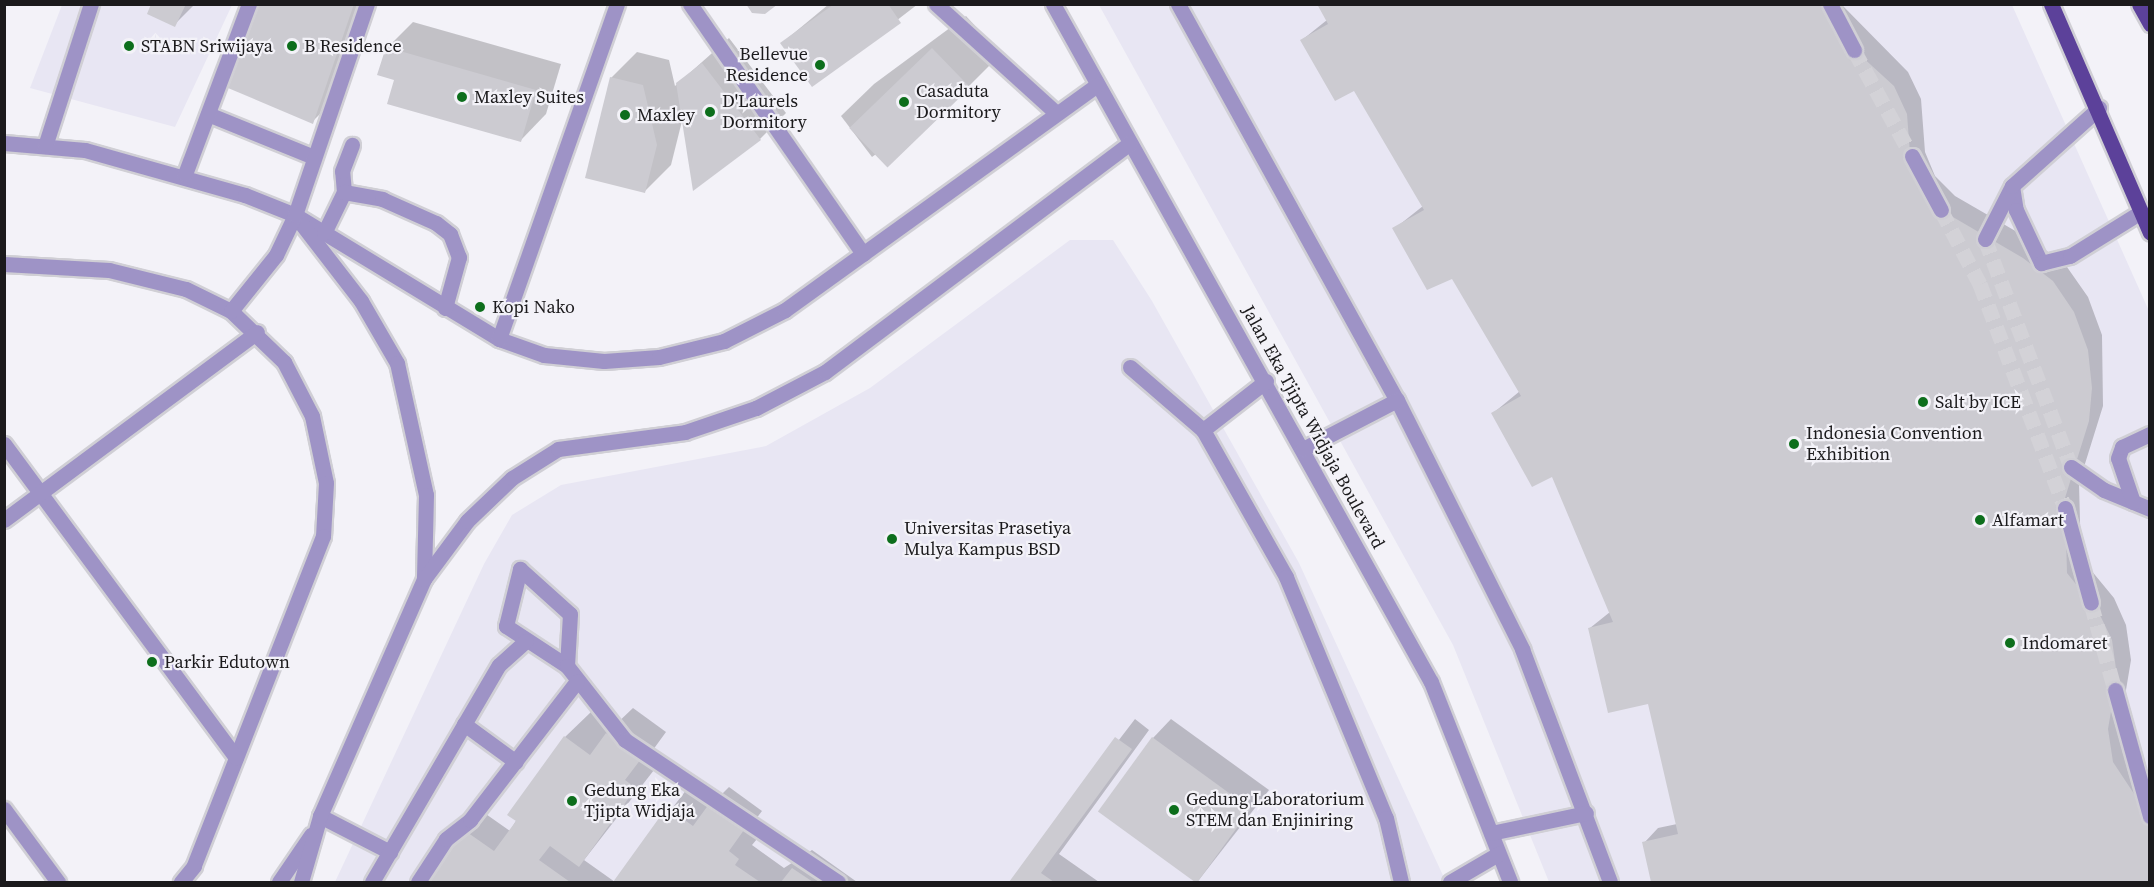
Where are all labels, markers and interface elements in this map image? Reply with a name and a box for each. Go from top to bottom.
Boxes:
place label: STABN Sriwijaya [141,35,273,57]
place label: B Residence [304,35,402,57]
marker: STABN Sriwijaya [122,39,136,53]
marker: B Residence [285,39,299,53]
place label: Bellevue Residence [726,44,808,86]
marker: Bellevue Residence [813,58,827,72]
place label: Casaduta Dormitory [916,81,1001,124]
place label: Maxley Suites [474,86,584,108]
marker: Maxley Suites [455,90,469,104]
place label: D'Laurels Dormitory [722,91,807,134]
marker: Casaduta Dormitory [897,95,911,109]
place label: Maxley [637,104,695,126]
marker: D'Laurels Dormitory [703,105,717,119]
marker: Maxley [618,108,632,122]
place label: Kopi Nako [492,296,575,318]
marker: Kopi Nako [473,300,487,314]
street label: Jalan Eka Tjipta Widjaja Boulevard [1237,301,1389,553]
place label: Salt by ICE [1935,391,2021,413]
marker: Salt by ICE [1916,395,1930,409]
place label: Indonesia Convention Exhibition [1806,423,1983,466]
marker: Indonesia Convention Exhibition [1787,437,1801,451]
place label: Alfamart [1992,509,2064,531]
marker: Alfamart [1973,513,1987,527]
place label: Universitas Prasetiya Mulya Kampus BSD [904,518,1071,560]
marker: Universitas Prasetiya Mulya Kampus BSD [885,532,899,546]
place label: Indomaret [2022,632,2107,654]
marker: Indomaret [2003,636,2017,650]
place label: Parkir Edutown [164,651,290,673]
marker: Parkir Edutown [145,655,159,669]
place label: Gedung Eka Tjipta Widjaja [584,780,695,822]
place label: Gedung Laboratorium STEM dan Enjiniring [1186,789,1365,832]
marker: Gedung Eka Tjipta Widjaja [565,794,579,808]
marker: Gedung Laboratorium STEM dan Enjiniring [1167,803,1181,817]

